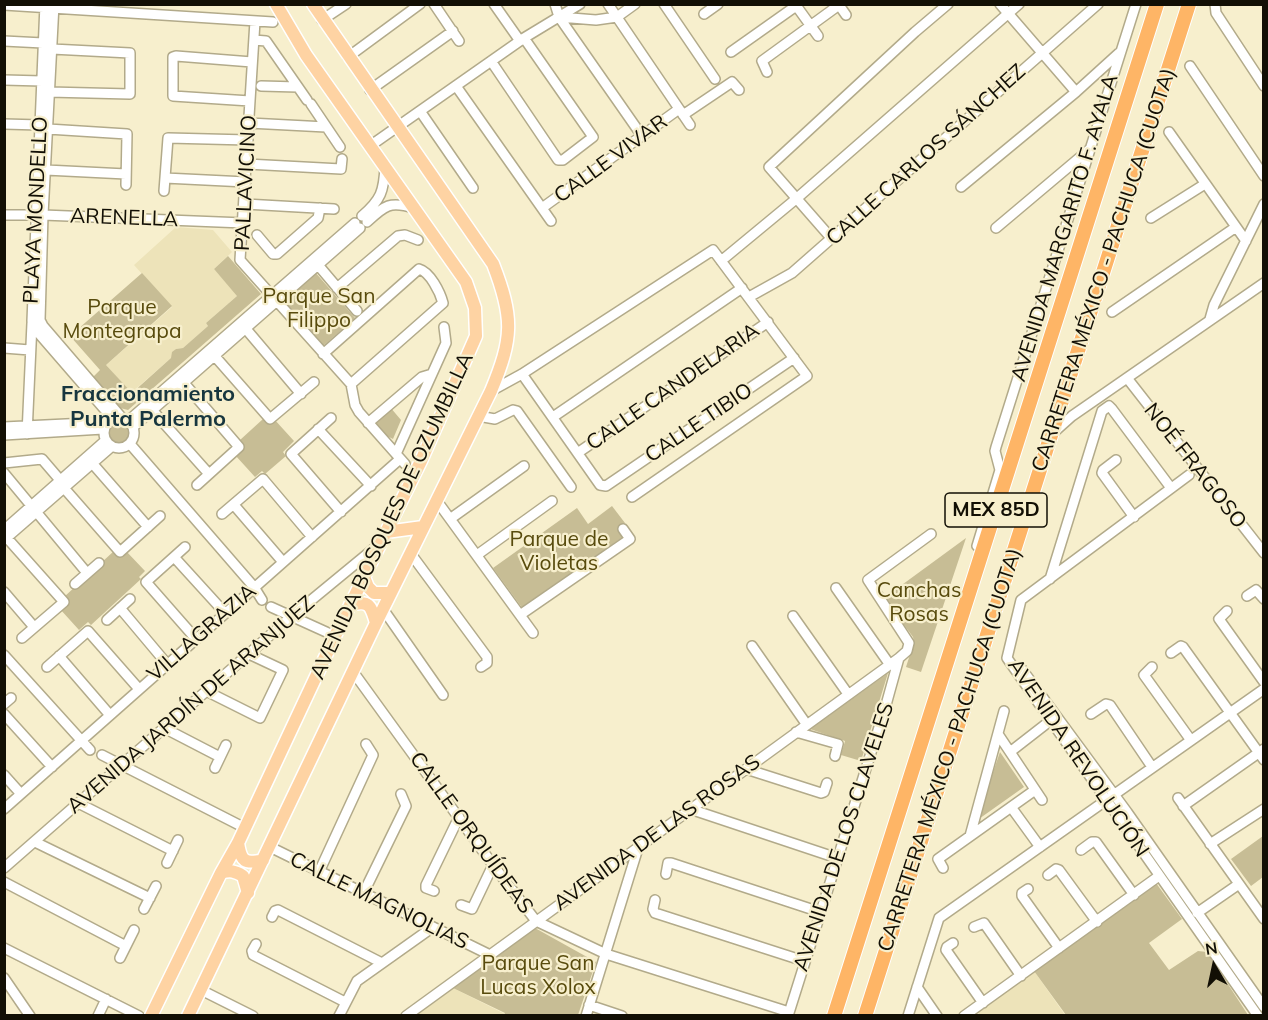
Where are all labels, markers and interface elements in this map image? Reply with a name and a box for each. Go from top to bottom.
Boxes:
street label: CALLE CARLOS SÁNCHEZ [821,59,1031,251]
street label: CARRETERA MÉXICO - PACHUCA (CUOTA) [1027,65,1181,475]
street label: AVENIDA MARGARITO F. AYALA [1006,71,1124,385]
street label: CALLE VIVAR [550,110,672,208]
street label: PALLAVICINO [230,114,262,252]
street label: PLAYA MONDELLO [19,116,53,304]
street label: ARENELLA [69,204,179,232]
park label: Parque San Filippo [263,284,375,334]
park label: Parque Montegrapa [63,295,181,345]
street label: CALLE CANDELARIA [582,318,764,456]
street label: AVENIDA BOSQUES DE OZUMBILLA [305,349,479,683]
street label: CALLE TIBIO [640,378,758,468]
district label: Fraccionamiento Punta Palermo [61,381,235,433]
street label: NOÉ FRAGOSO [1138,398,1252,534]
road number: MEX 85D [945,493,1047,527]
park label: Parque de Violetas [510,527,608,577]
street label: CARRETERA MÉXICO - PACHUCA (CUOTA) [873,545,1027,955]
park label: Canchas Rosas [877,578,961,628]
street label: VILLAGRAZIA [142,579,262,687]
street label: AVENIDA JARDÍN DE ARANJUEZ [62,591,320,819]
street label: AVENIDA REVOLUCIÓN [1002,654,1154,862]
street label: AVENIDA DE LOS CLAVELES [789,699,899,975]
street label: CALLE ORQUÍDEAS [404,747,538,919]
street label: AVENIDA DE LAS ROSAS [549,750,765,916]
street label: CALLE MAGNOLIAS [285,847,473,955]
north arrow [1184,936,1244,996]
text: N [1204,937,1219,959]
park label: Parque San Lucas Xolox [480,951,596,1001]

